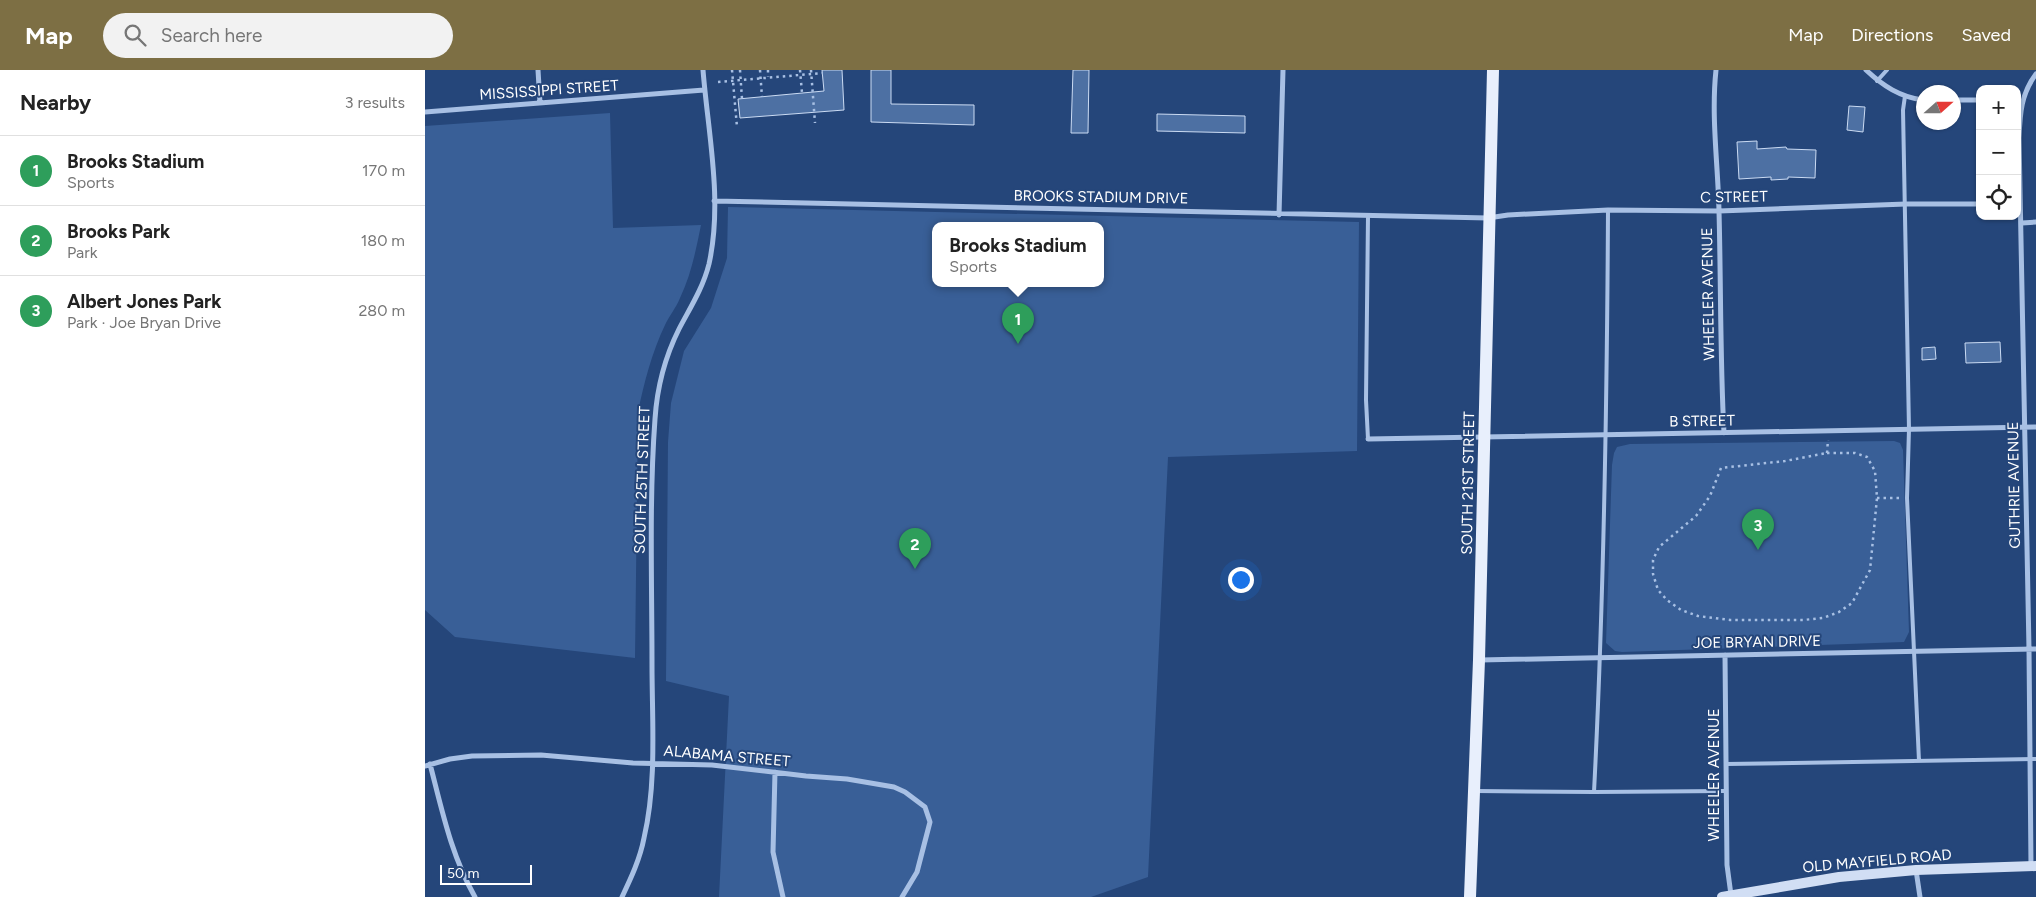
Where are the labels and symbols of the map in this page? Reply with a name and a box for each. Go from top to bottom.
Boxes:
street label: MISSISSIPPI STREET [479,76,620,104]
north arrow [1916,85,1961,130]
street label: BROOKS STADIUM DRIVE [1013,186,1189,208]
street label: C STREET [1700,187,1769,207]
street label: WHEELER AVENUE [1698,227,1718,361]
pin: 1 [1002,303,1034,344]
street label: SOUTH 25TH STREET [630,405,654,554]
street label: SOUTH 21ST STREET [1458,411,1478,555]
street label: B STREET [1669,411,1736,431]
street label: GUTHRIE AVENUE [2004,421,2024,549]
pin: 3 [1742,509,1774,550]
pin: 2 [899,528,931,569]
your location [1228,567,1254,593]
street label: JOE BRYAN DRIVE [1693,632,1821,652]
street label: WHEELER AVENUE [1705,708,1723,842]
street label: ALABAMA STREET [663,742,792,771]
street label: OLD MAYFIELD ROAD [1802,846,1952,876]
scale bar [440,862,533,885]

